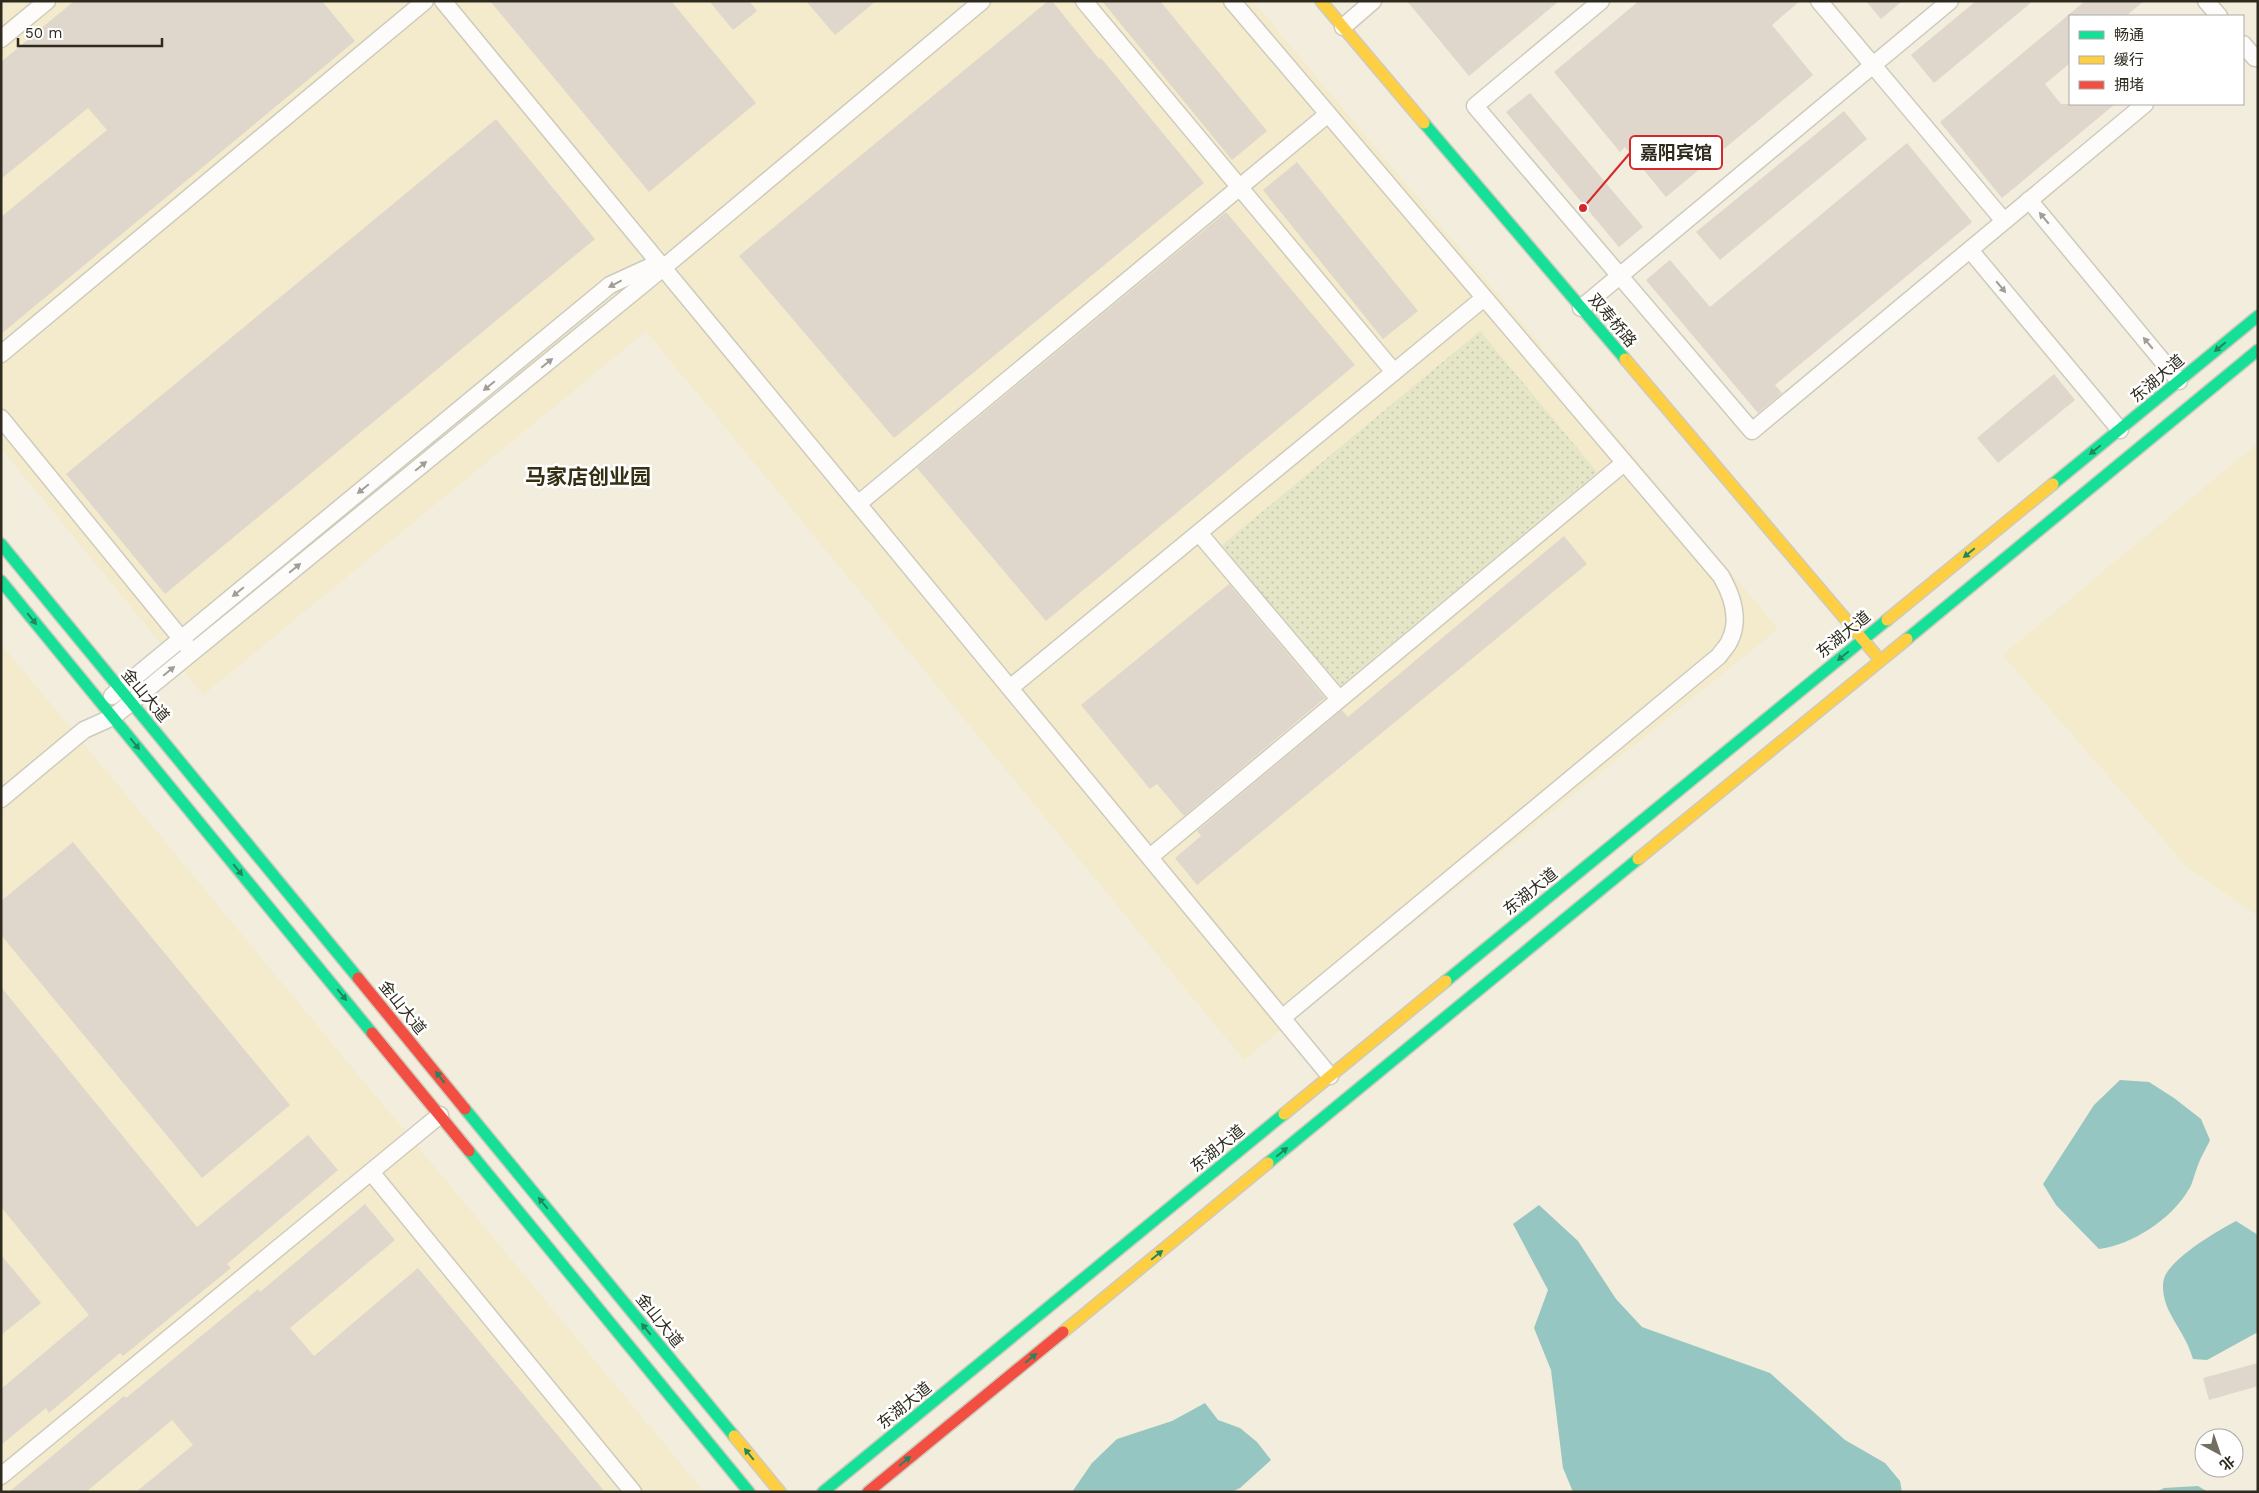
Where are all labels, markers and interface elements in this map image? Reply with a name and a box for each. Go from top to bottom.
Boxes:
scale bar [18,15,161,47]
legend [2069,15,2244,105]
text: 50 m [25,24,62,42]
text: 畅通 [2114,26,2144,44]
text: 缓行 [2114,51,2144,69]
text: 拥堵 [2114,76,2144,94]
callout: 嘉阳宾馆 [1630,136,1722,169]
text: 嘉阳宾馆 [1640,142,1712,163]
one-way arrow [2039,212,2050,225]
one-way arrow [608,280,622,288]
one-way arrow [1995,281,2006,293]
street label: 双寿桥路 [1585,290,1640,351]
one-way arrow [2143,337,2154,350]
one-way arrow [2214,341,2227,352]
street label: 东湖大道 [2127,351,2188,406]
one-way arrow [540,357,553,368]
one-way arrow [482,380,495,391]
one-way arrow [2089,445,2102,456]
one-way arrow [414,460,427,471]
district label: 马家店创业园 [525,464,651,489]
one-way arrow [357,483,370,494]
one-way arrow [1963,547,1976,558]
one-way arrow [288,563,301,574]
one-way arrow [231,587,244,598]
street label: 东湖大道 [1812,607,1874,662]
one-way arrow [27,612,38,625]
one-way arrow [1837,650,1850,661]
street label: 金山大道 [118,665,173,726]
one-way arrow [162,666,175,677]
one-way arrow [130,737,141,750]
one-way arrow [233,863,244,876]
street label: 东湖大道 [1499,864,1561,919]
street label: 金山大道 [375,976,430,1038]
one-way arrow [336,989,347,1002]
one-way arrow [434,1071,445,1084]
street label: 东湖大道 [1186,1121,1248,1176]
one-way arrow [1276,1146,1289,1157]
one-way arrow [537,1197,548,1210]
one-way arrow [1150,1249,1163,1260]
street label: 金山大道 [632,1289,687,1351]
one-way arrow [640,1322,651,1335]
one-way arrow [1024,1352,1037,1363]
street label: 东湖大道 [873,1378,935,1433]
north arrow [2194,1428,2244,1478]
one-way arrow [744,1448,755,1460]
text: 北 [2217,1452,2238,1474]
one-way arrow [899,1455,912,1466]

